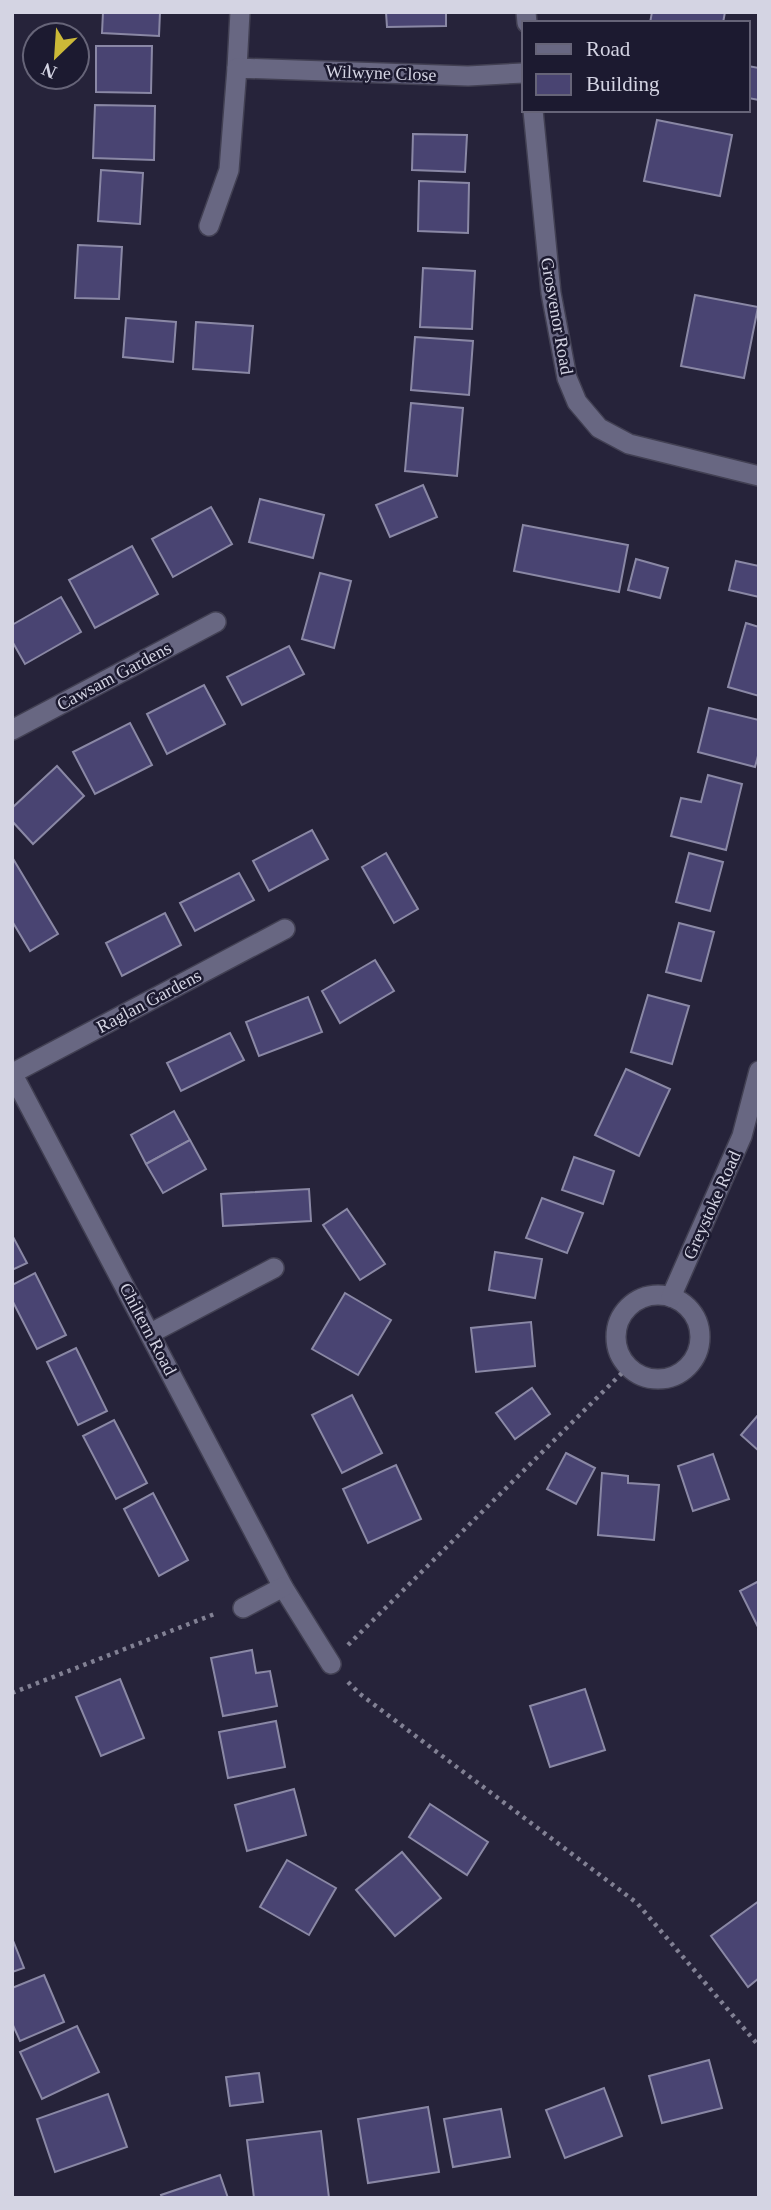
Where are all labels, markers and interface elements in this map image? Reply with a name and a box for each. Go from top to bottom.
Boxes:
north arrow [21,21,91,91]
legend [522,21,750,112]
text: Road [586,37,631,61]
text: N [38,58,60,83]
street label: Wilwyne Close [325,61,437,85]
text: Building [586,72,660,96]
street label: Grosvenor Road [537,256,577,376]
street label: Cawsam Gardens [53,637,175,715]
street label: Raglan Gardens [93,965,205,1037]
street label: Greystoke Road [679,1148,745,1262]
street label: Chiltern Road [115,1279,181,1379]

